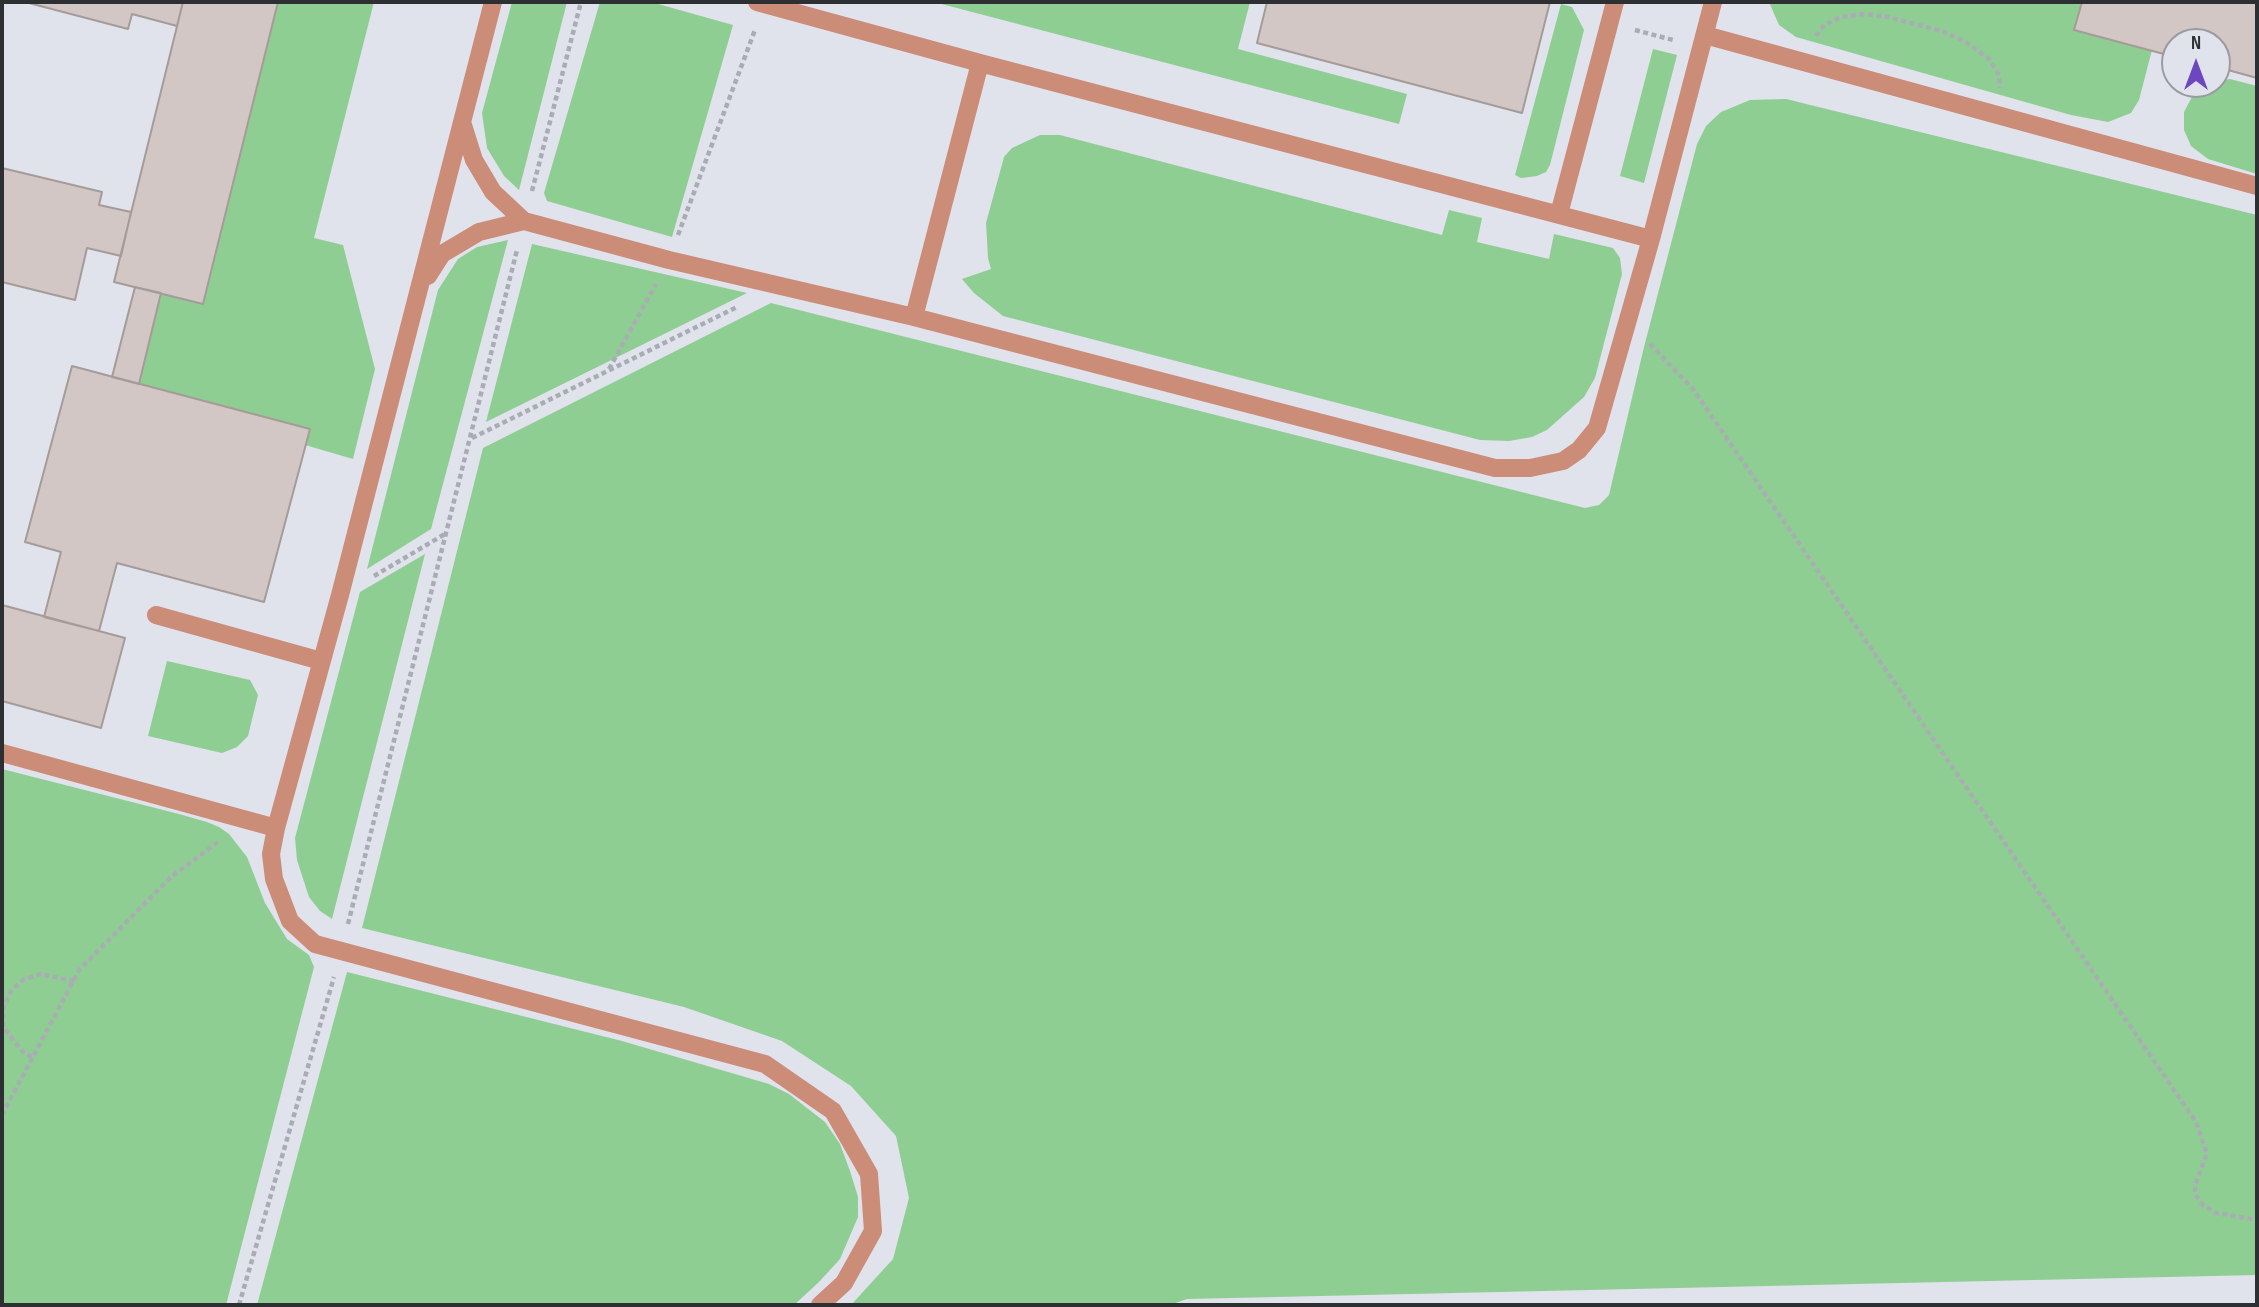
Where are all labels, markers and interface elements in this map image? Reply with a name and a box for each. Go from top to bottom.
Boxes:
north arrow [2161,28,2231,98]
text: N [2191,32,2201,55]

